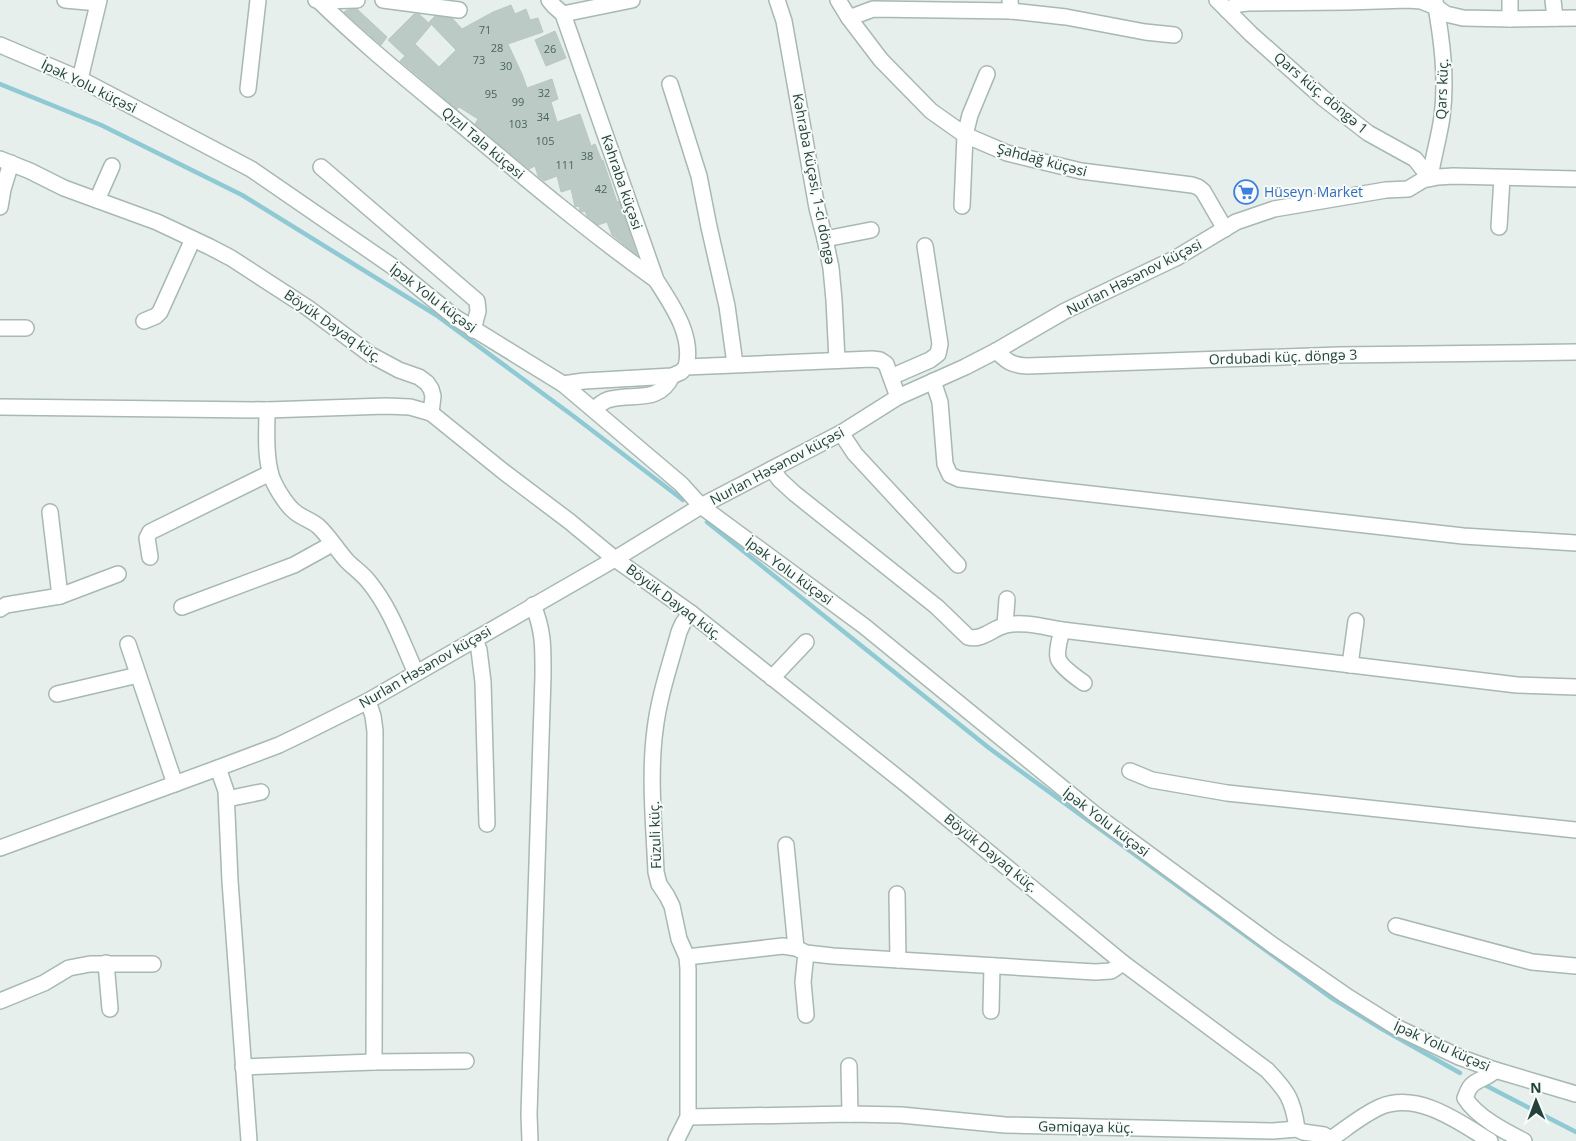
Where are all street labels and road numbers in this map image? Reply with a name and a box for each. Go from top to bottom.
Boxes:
street label: Qars küç. döngə 1 [1270,48,1372,138]
street label: İpək Yolu küçəsi [38,54,140,117]
street label: Qars küç. [1431,58,1452,120]
street label: Kəhraba küçəsi, 1-ci döngə [789,92,840,266]
street label: Qızıl Tala küçəsi [438,102,529,183]
street label: Kəhraba küçəsi [597,132,648,232]
street label: Şahdağ küçəsi [995,138,1089,181]
street label: Nurlan Həsənov küçəsi [1063,234,1205,319]
street label: İpək Yolu küçəsi [386,259,481,337]
street label: Böyük Dayaq küç. [281,285,386,366]
street label: Ordubadi küç. döngə 3 [1208,344,1358,369]
street label: Nurlan Həsənov küçəsi [706,422,847,509]
street label: İpək Yolu küçəsi [742,532,837,609]
street label: Böyük Dayaq küç. [623,559,726,644]
street label: Nurlan Həsənov küçəsi [355,621,494,712]
street label: İpək Yolu küçəsi [1059,783,1154,861]
street label: Füzuli küç. [644,801,665,869]
street label: Böyük Dayaq küç. [941,809,1042,896]
street label: İpək Yolu küçəsi [1391,1016,1494,1075]
street label: Gəmiqaya küç. [1038,1116,1134,1137]

